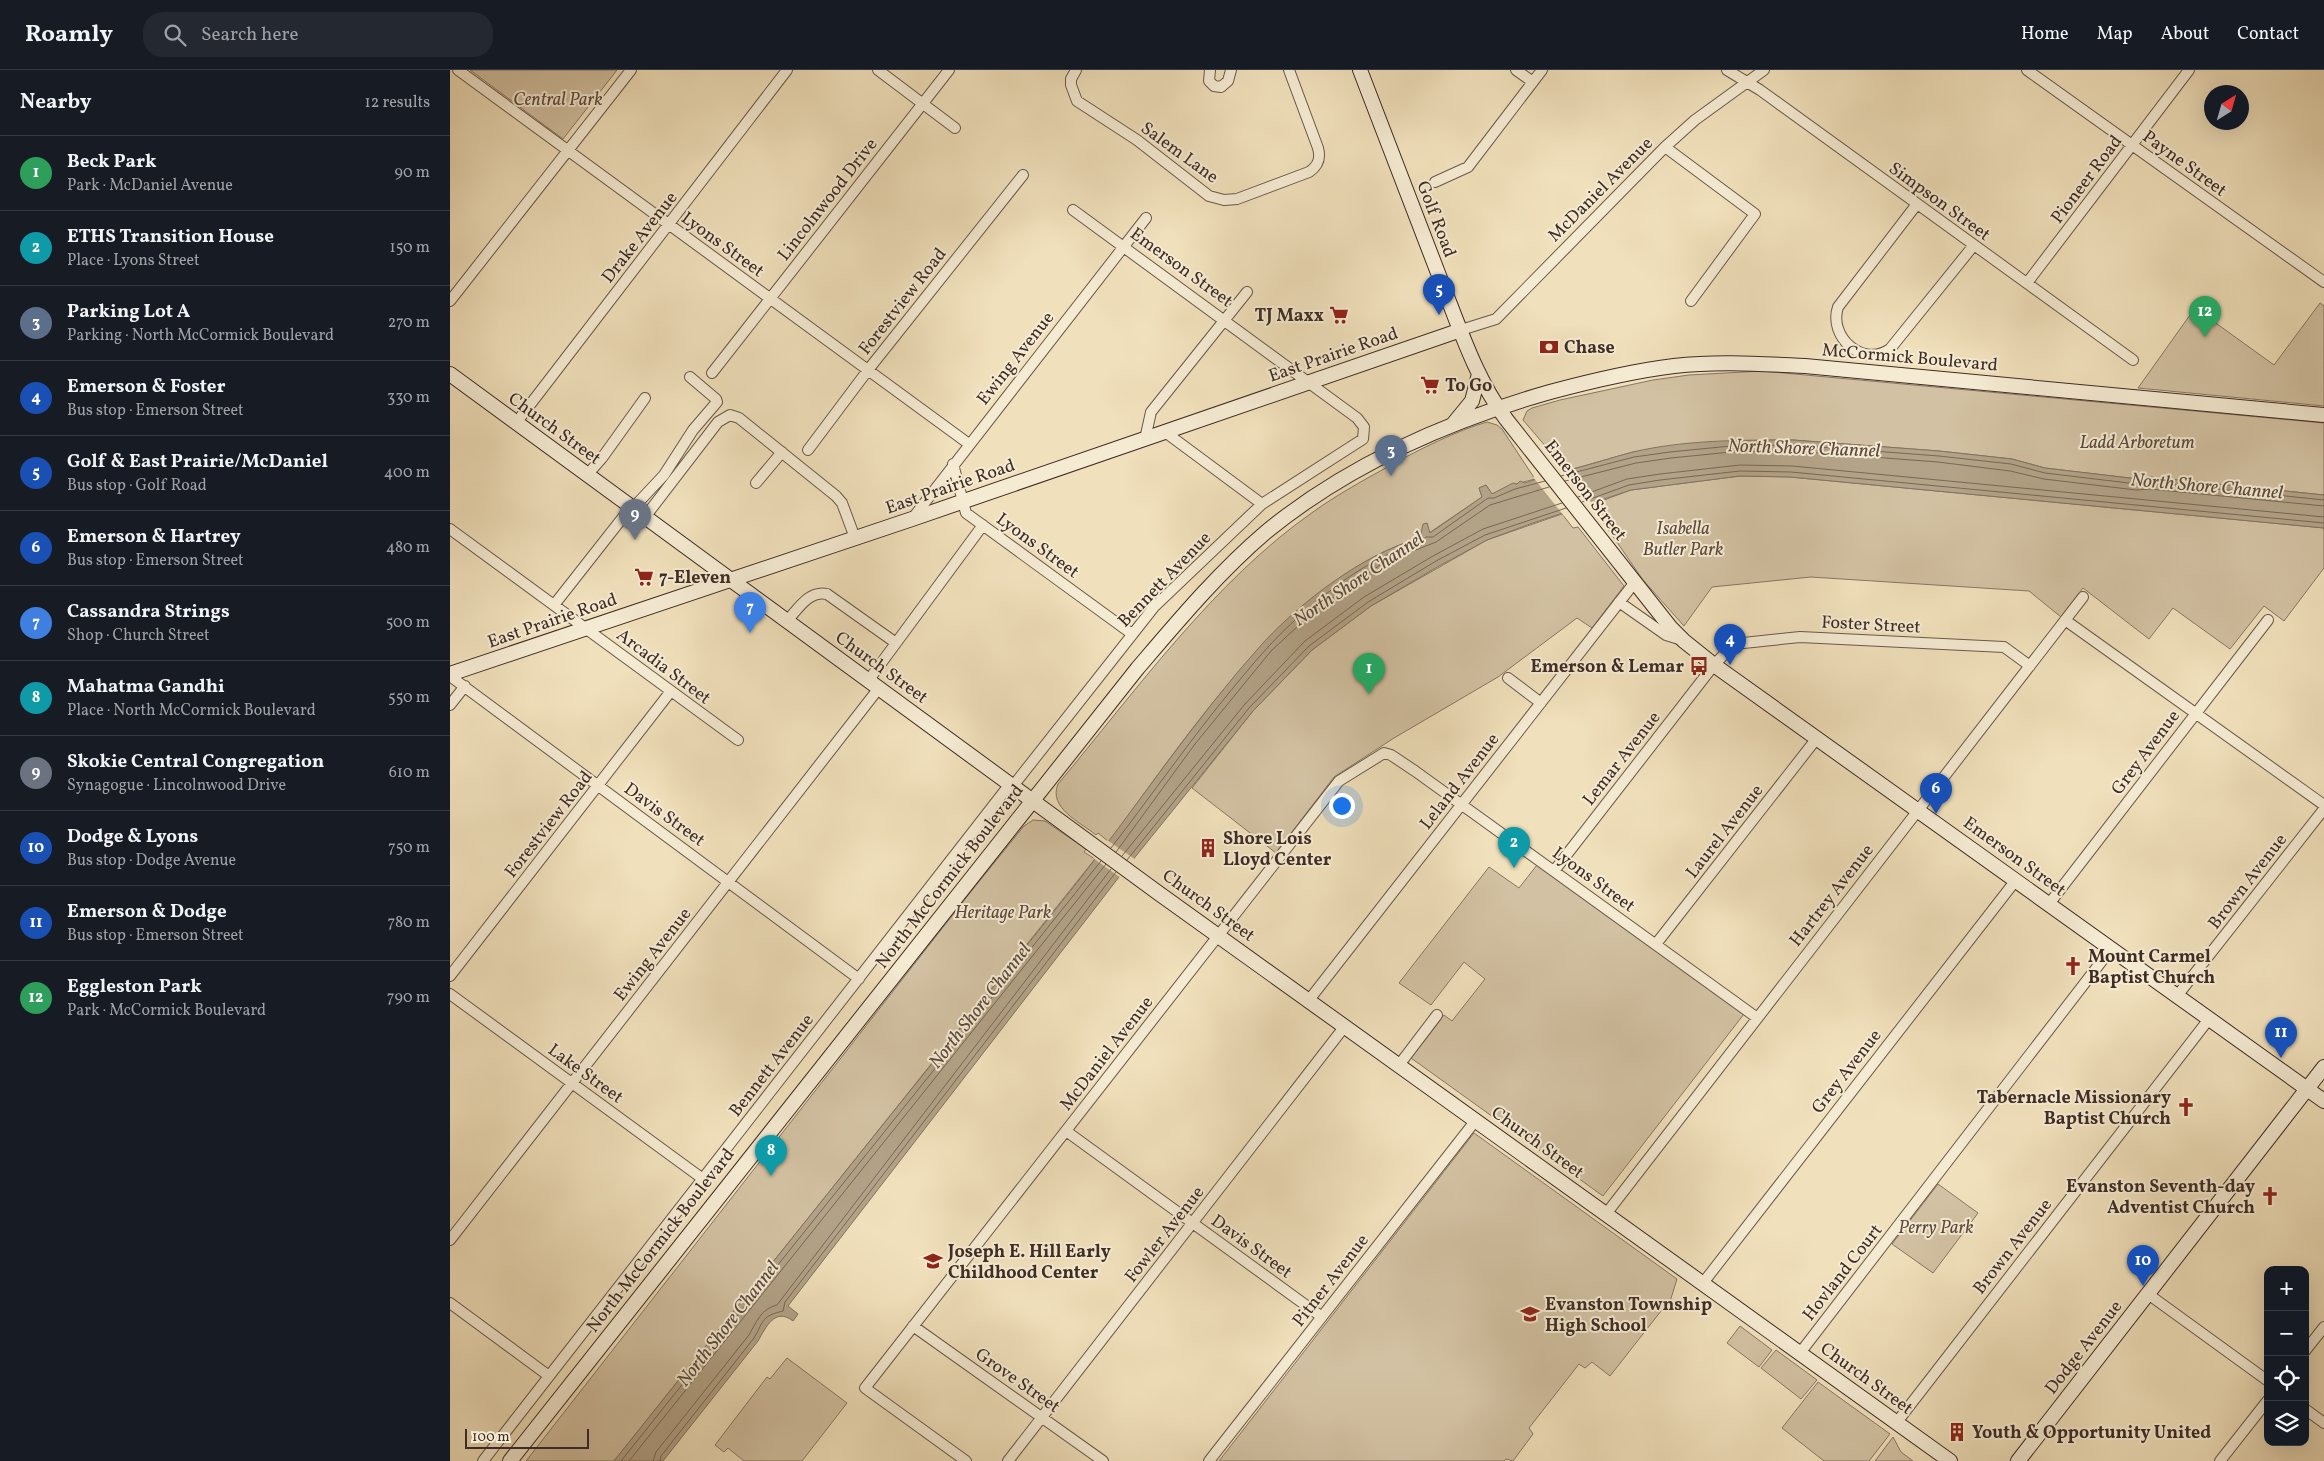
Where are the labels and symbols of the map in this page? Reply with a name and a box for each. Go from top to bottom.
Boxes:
north arrow [2204,85,2249,130]
park label: Central Park [513,88,603,113]
street label: Salem Lane [1135,116,1223,190]
street label: Payne Street [2137,125,2231,203]
street label: Pioneer Road [2046,130,2129,229]
street label: McDaniel Avenue [1543,132,1659,248]
street label: Lincolnwood Drive [772,133,884,267]
street label: Simpson Street [1883,157,1995,248]
street label: Golf Road [1410,178,1462,261]
street label: Drake Avenue [596,187,684,289]
street label: Lyons Street [675,207,769,284]
street label: Emerson Street [1125,222,1238,314]
street label: Forestview Road [853,243,953,361]
pin: 5 [1423,274,1455,315]
pin: 12 [2189,296,2221,337]
place label: TJ Maxx [1255,304,1324,329]
supermarket icon: TJ Maxx [1328,304,1350,326]
street label: Ewing Avenue [972,307,1061,411]
street label: East Prairie Road [1265,322,1402,389]
bank icon: Chase [1538,336,1560,358]
place label: Chase [1564,336,1615,361]
street label: McCormick Boulevard [1821,338,1999,379]
supermarket icon: To Go [1419,374,1441,396]
place label: To Go [1445,374,1492,399]
street label: Church Street [503,387,606,471]
park label: Ladd Arboretum [2079,431,2195,456]
water label: North Shore Channel [1727,433,1881,465]
pin: 3 [1375,435,1407,476]
street label: Emerson Street [1538,435,1632,547]
street label: East Prairie Road [882,454,1019,521]
water label: North Shore Channel [2130,467,2284,507]
pin: 9 [619,499,651,540]
street label: Lyons Street [990,508,1084,585]
park label: Isabella Butler Park [1643,517,1723,563]
water label: North Shore Channel [1289,526,1430,633]
street label: Bennett Avenue [1113,527,1217,634]
supermarket icon: 7-Eleven [633,566,655,588]
place label: 7-Eleven [659,566,731,591]
street label: East Prairie Road [484,588,621,655]
pin: 7 [734,592,766,633]
street label: Foster Street [1821,610,1921,641]
street label: Arcadia Street [611,623,716,711]
pin: 4 [1714,624,1746,665]
street label: Church Street [830,626,933,710]
pin: 1 [1353,653,1385,694]
place label: Emerson & Lemar [1531,655,1684,680]
bus stop icon: Emerson & Lemar [1688,655,1710,677]
street label: Grey Avenue [2106,705,2186,801]
street label: Lemar Avenue [1577,706,1667,811]
street label: Leland Avenue [1415,728,1506,835]
street label: Forestview Road [499,766,599,884]
pin: 6 [1920,773,1952,814]
street label: Davis Street [618,777,710,853]
street label: North McCormick Boulevard [870,780,1030,974]
street label: Laurel Avenue [1681,780,1770,884]
your location [1329,793,1355,819]
street label: Emerson Street [1958,811,2071,903]
place label: Shore Lois Lloyd Center [1223,827,1332,873]
pin: 2 [1498,827,1530,868]
street label: Brown Avenue [2203,829,2294,935]
building icon: Shore Lois Lloyd Center [1197,837,1219,859]
street label: Hartrey Avenue [1784,839,1880,952]
street label: Lyons Street [1546,842,1640,919]
street label: Church Street [1157,864,1260,948]
park label: Heritage Park [955,901,1051,926]
street label: Ewing Avenue [609,903,698,1007]
water label: North Shore Channel [923,938,1038,1074]
place label: Mount Carmel Baptist Church [2088,945,2216,991]
church icon: Mount Carmel Baptist Church [2062,955,2084,977]
street label: McDaniel Avenue [1055,991,1160,1116]
street label: Bennett Avenue [724,1009,820,1123]
pin: 11 [2265,1017,2297,1058]
street label: Grey Avenue [1806,1025,1888,1119]
street label: Lake Street [542,1038,628,1110]
place label: Tabernacle Missionary Baptist Church [1977,1086,2171,1132]
church icon: Tabernacle Missionary Baptist Church [2175,1096,2197,1118]
street label: Church Street [1486,1101,1589,1185]
pin: 8 [755,1135,787,1176]
street label: North McCormick Boulevard [581,1144,741,1338]
place label: Evanston Seventh-day Adventist Church [2066,1175,2255,1221]
street label: Fowler Avenue [1119,1181,1211,1289]
church icon: Evanston Seventh-day Adventist Church [2259,1185,2281,1207]
street label: Brown Avenue [1968,1194,2059,1300]
street label: Davis Street [1205,1209,1297,1285]
park label: Perry Park [1898,1216,1974,1241]
street label: Hovland Court [1797,1219,1889,1327]
street label: Pitner Avenue [1287,1229,1375,1333]
place label: Joseph E. Hill Early Childhood Center [947,1240,1111,1286]
pin: 10 [2127,1245,2159,1286]
school or university icon: Joseph E. Hill Early Childhood Center [922,1250,944,1272]
water label: North Shore Channel [671,1256,786,1392]
place label: Evanston Township High School [1545,1293,1712,1339]
street label: Dodge Avenue [2040,1296,2129,1400]
school or university icon: Evanston Township High School [1519,1303,1541,1325]
street label: Church Street [1815,1337,1918,1421]
street label: Grove Street [970,1343,1065,1420]
building icon: Youth & Opportunity United [1946,1421,1968,1443]
place label: Youth & Opportunity United [1972,1421,2211,1446]
scale bar [465,1426,589,1449]

